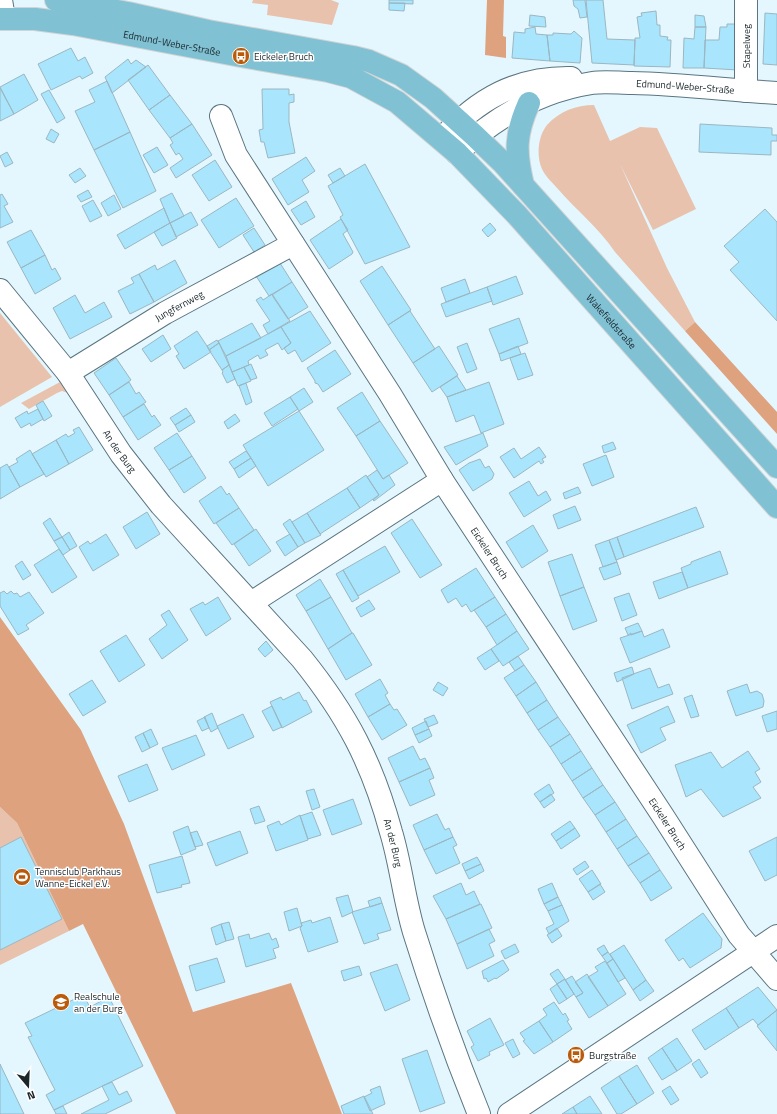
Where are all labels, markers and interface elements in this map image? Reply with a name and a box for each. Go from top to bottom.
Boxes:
street label: Stapelweg [739,24,754,68]
street label: Edmund-Weber-Straße [122,26,222,59]
bus stop icon: Eickeler Bruch [231,46,251,66]
place label: Eickeler Bruch [254,49,313,64]
street label: Edmund-Weber-Straße [636,76,735,97]
street label: Jungfernweg [152,286,206,325]
street label: Wakefieldstraße [583,290,640,352]
street label: An der Burg [99,427,140,476]
street label: Eickeler Bruch [467,524,513,582]
street label: Eickeler Bruch [645,795,690,853]
street label: An der Burg [380,817,407,868]
place label: Tennisclub Parkhaus Wanne-Eickel e.V. [35,864,121,891]
sports icon: Tennisclub Parkhaus Wanne-Eickel e.V. [12,867,32,887]
place label: Realschule an der Burg [74,989,123,1016]
school or university icon: Realschule an der Burg [51,992,71,1012]
bus stop icon: Burgstraße [566,1045,586,1065]
place label: Burgstraße [589,1048,636,1063]
north arrow [8,1066,48,1106]
text: N [25,1087,37,1104]

